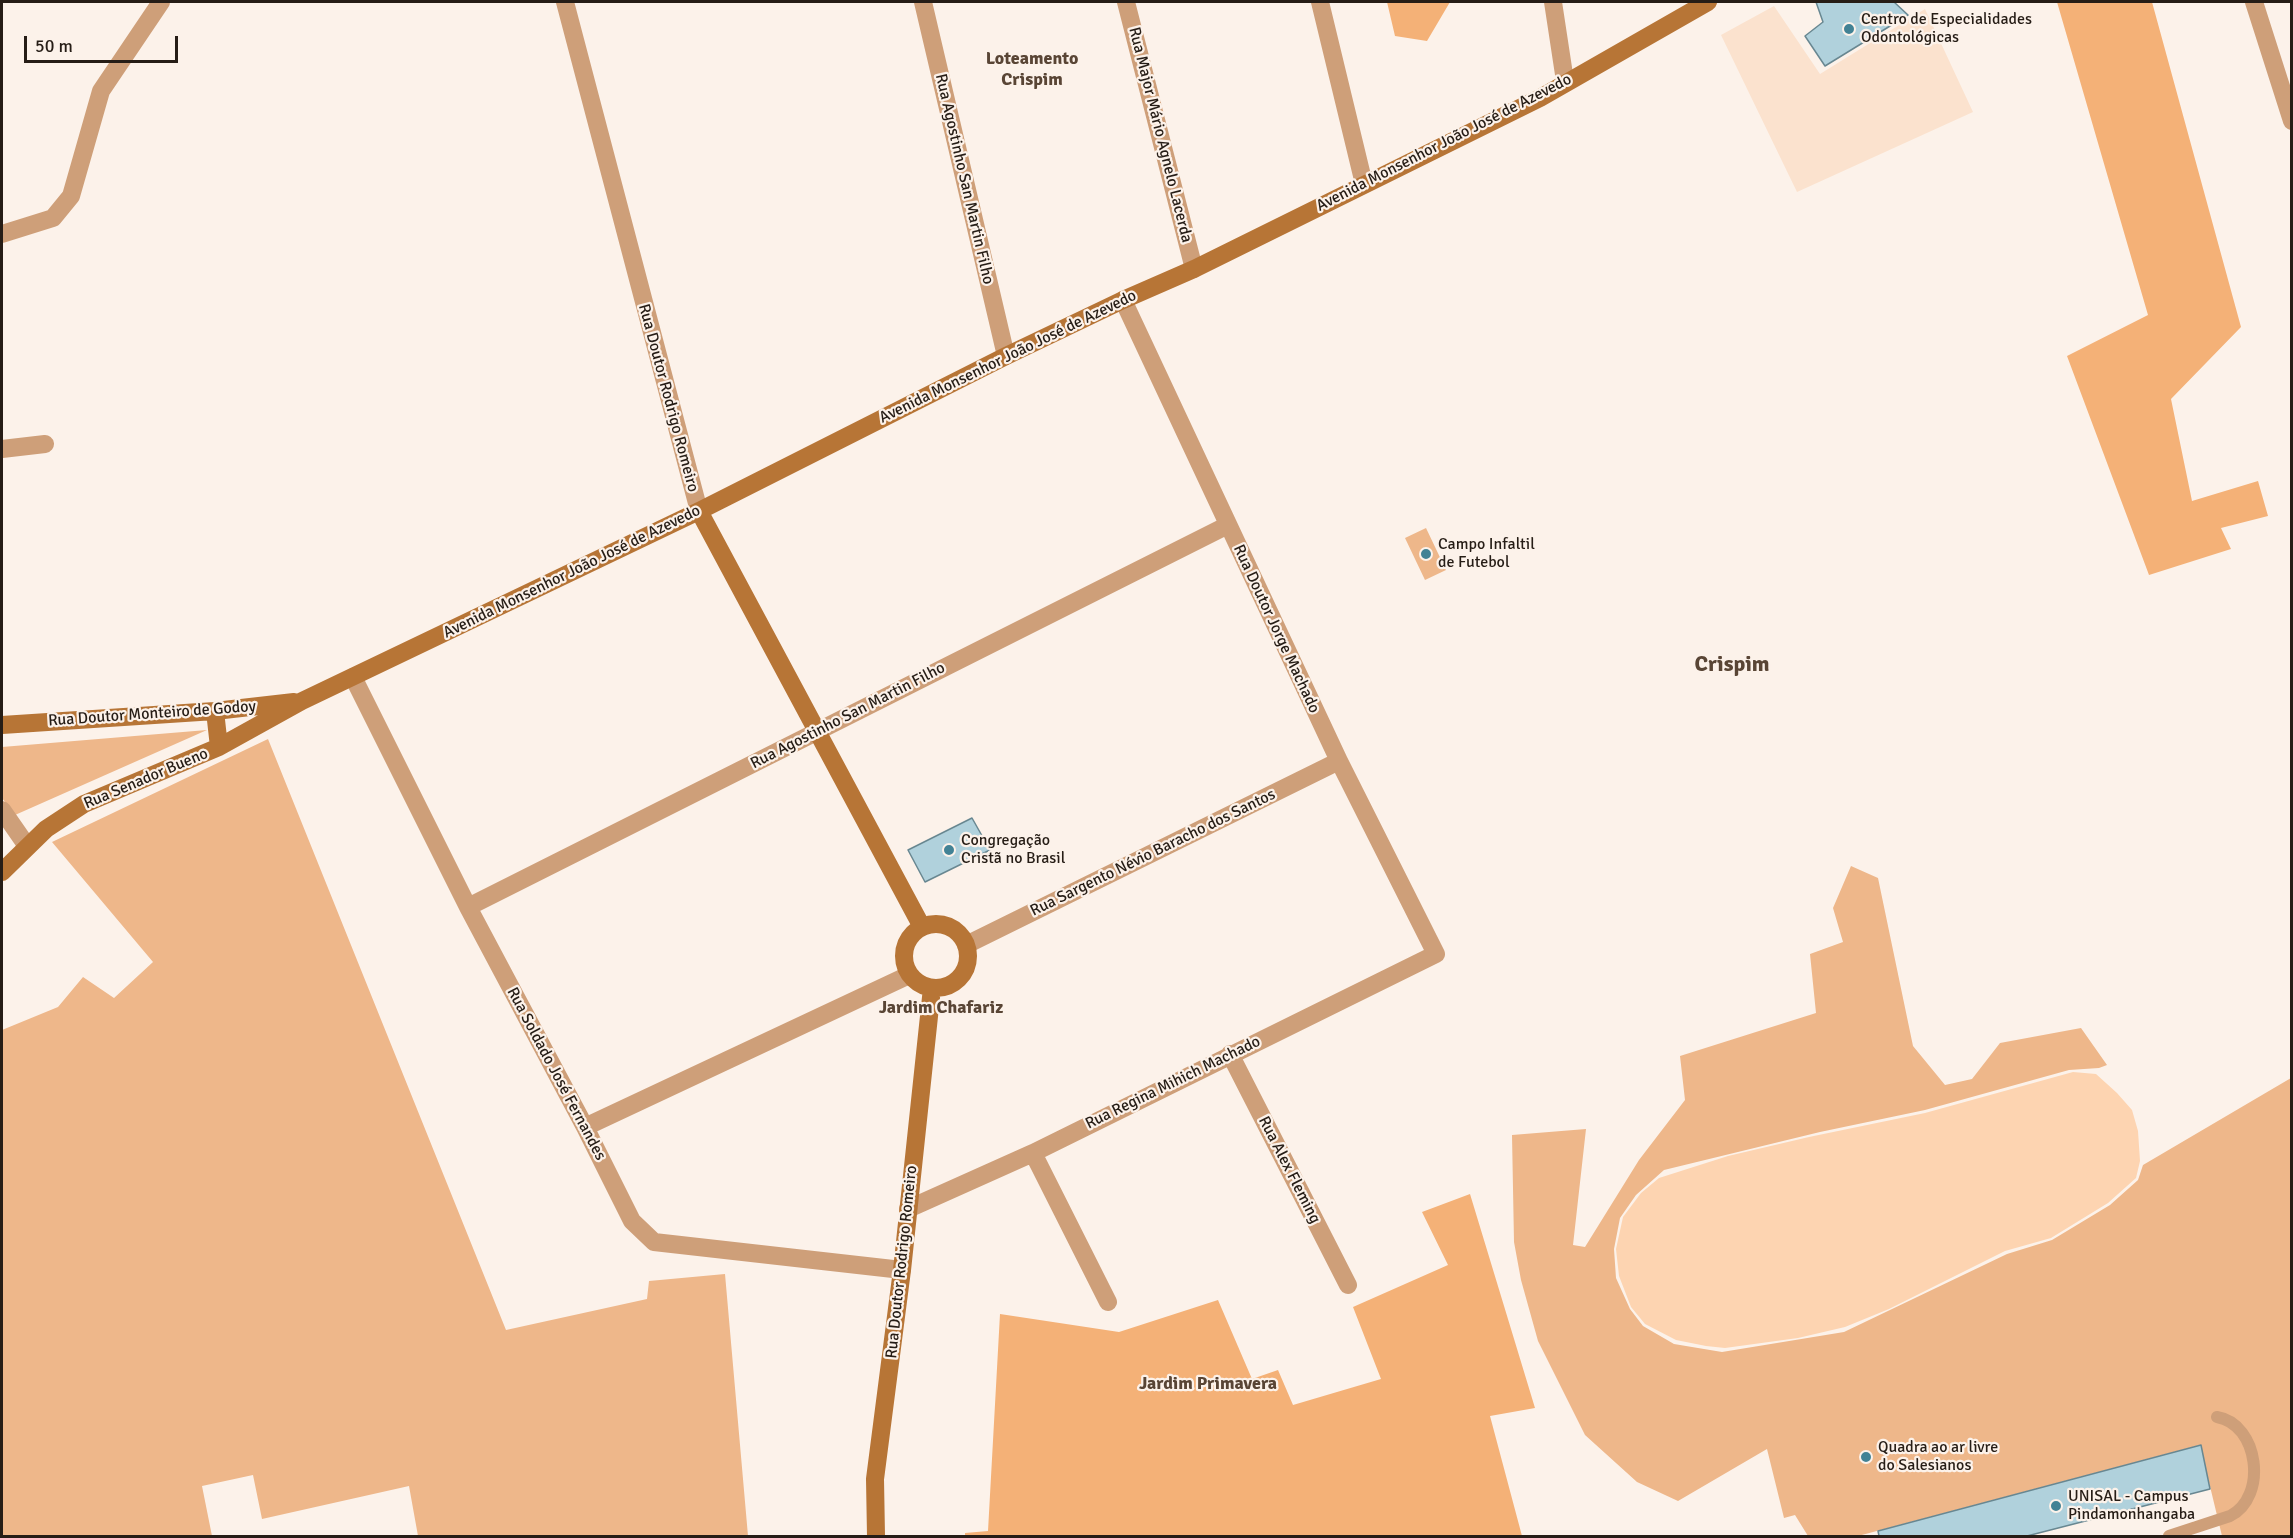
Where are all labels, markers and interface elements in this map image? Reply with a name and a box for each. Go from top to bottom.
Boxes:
place label: Centro de Especialidades Odontológicas [1861,10,2032,48]
marker: Centro de Especialidades Odontológicas [1842,22,1856,36]
scale bar [27,24,182,62]
street label: Rua Major Mário Agnelo Lacerda [1124,25,1196,245]
text: 50 m [35,35,73,57]
district label: Loteamento Crispim [986,48,1078,90]
street label: Avenida Monsenhor João José de Azevedo [1313,70,1575,216]
street label: Rua Agostinho San Martin Filho [930,72,998,286]
street label: Avenida Monsenhor João José de Azevedo [876,286,1140,428]
street label: Rua Doutor Rodrigo Romeiro [634,302,702,494]
street label: Avenida Monsenhor João José de Azevedo [440,501,704,643]
place label: Campo Infaltil de Futebol [1438,535,1535,573]
street label: Rua Doutor Jorge Machado [1229,542,1323,716]
marker: Campo Infaltil de Futebol [1419,547,1433,561]
district label: Crispim [1694,652,1770,678]
street label: Rua Agostinho San Martin Filho [748,658,948,774]
street label: Rua Doutor Monteiro de Godoy [48,697,256,731]
street label: Rua Senador Bueno [81,744,211,814]
street label: Rua Sargento Névio Baracho dos Santos [1027,785,1279,921]
place label: Congregação Cristã no Brasil [961,831,1065,869]
marker: Congregação Cristã no Brasil [942,843,956,857]
street label: Rua Soldado José Fernandes [502,984,610,1164]
district label: Jardim Chafariz [879,997,1003,1019]
street label: Rua Regina Mihich Machado [1082,1032,1264,1134]
street label: Rua Alex Fleming [1254,1113,1324,1227]
street label: Rua Doutor Rodrigo Romeiro [882,1165,922,1359]
district label: Jardim Primavera [1139,1373,1277,1395]
place label: Quadra ao ar livre do Salesianos [1878,1438,1998,1476]
marker: Quadra ao ar livre do Salesianos [1859,1450,1873,1464]
place label: UNISAL - Campus Pindamonhangaba [2068,1487,2195,1525]
marker: UNISAL - Campus Pindamonhangaba [2049,1499,2063,1513]

